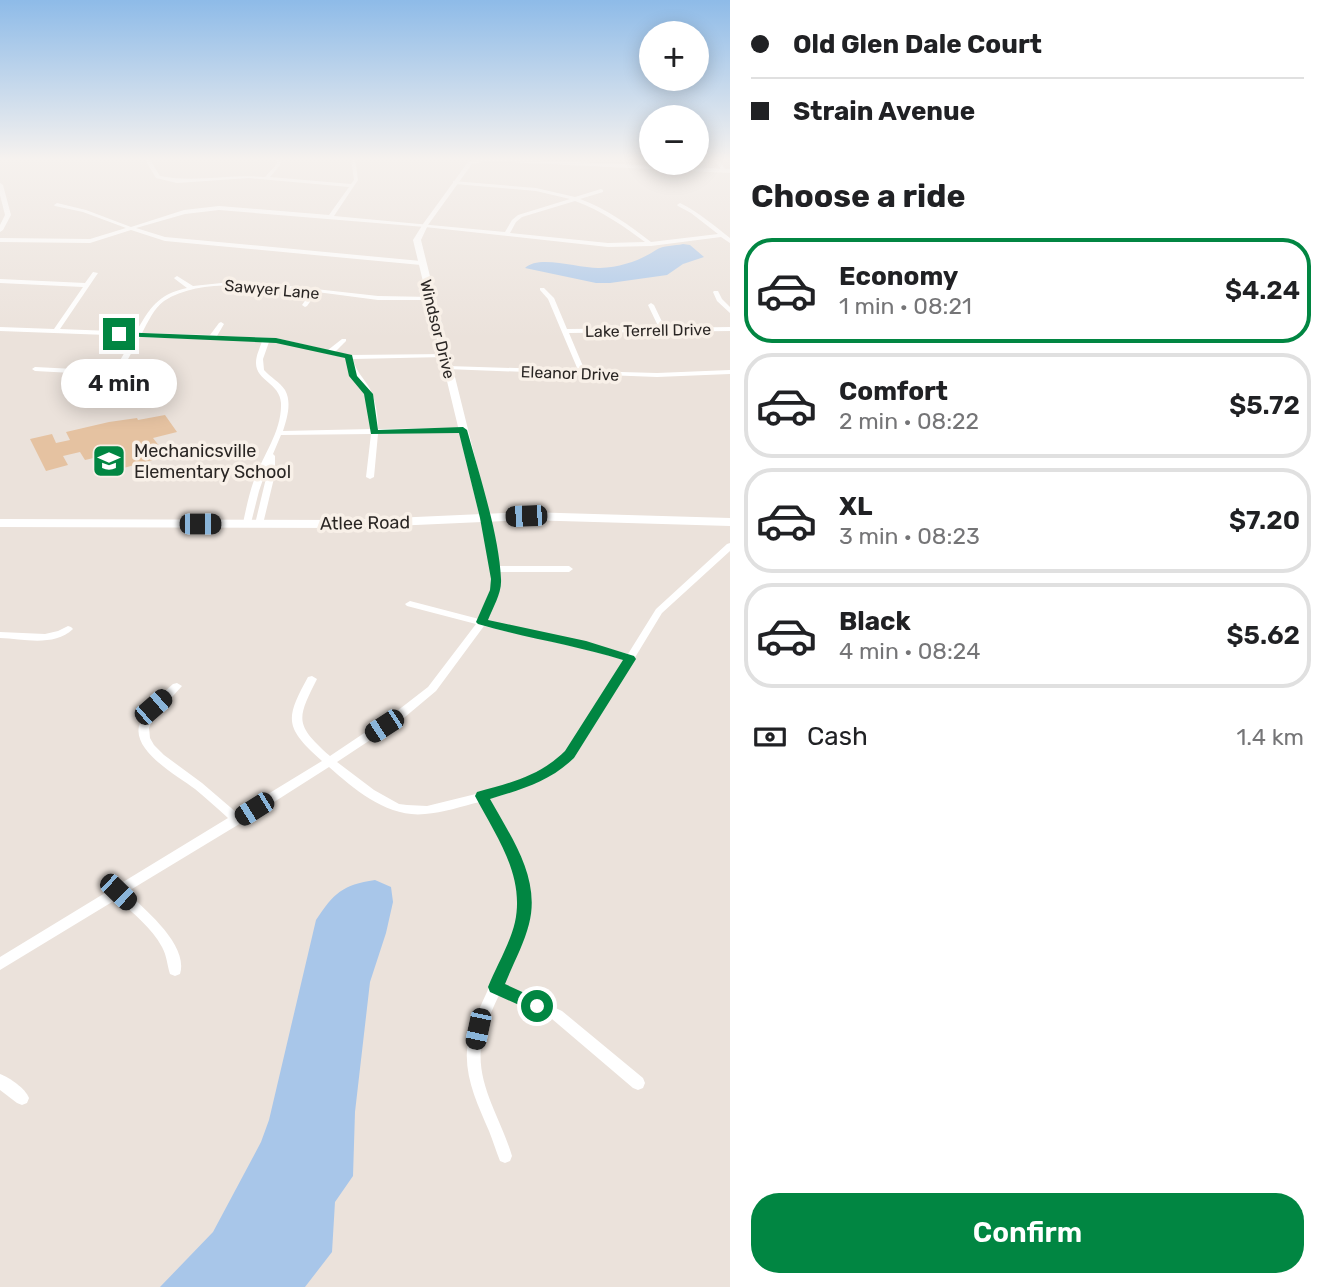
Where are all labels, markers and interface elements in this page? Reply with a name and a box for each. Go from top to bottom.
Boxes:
map controls [639,21,709,175]
button: + [639,21,709,91]
text: Old Glen Dale Court [793,29,1042,60]
text: Strain Avenue [793,96,975,127]
button: − [639,105,709,175]
text: Choose a ride [751,177,965,215]
icon: car [755,259,818,322]
text: Economy [839,261,958,292]
text: $4.24 [1225,275,1300,306]
street label: Sawyer Lane [224,276,320,303]
street label: Windsor Drive [416,278,459,381]
text: 1 min · 08:21 [839,292,972,320]
route end [103,318,135,350]
street label: Lake Terrell Drive [585,320,711,341]
callout: 4 min [61,358,177,408]
street label: Eleanor Drive [520,362,620,385]
text: 4 min [88,369,150,397]
icon: car [755,374,818,437]
text: Comfort [839,376,948,407]
text: $5.72 [1229,390,1300,421]
text: 2 min · 08:22 [839,407,979,435]
place label: Mechanicsville Elementary School [134,440,291,483]
school or university icon: Mechanicsville Elementary School [90,442,128,480]
icon: car [755,489,818,552]
text: XL [839,491,872,522]
car [505,505,548,527]
text: $7.20 [1229,505,1300,536]
street label: Atlee Road [320,511,410,535]
car [180,514,222,535]
text: 3 min · 08:23 [839,522,980,550]
icon: car [755,604,818,667]
text: Black [839,606,911,637]
text: $5.62 [1227,620,1300,651]
text: 4 min · 08:24 [839,637,980,665]
car [131,685,176,729]
car [361,706,408,746]
icon: cash [751,718,789,756]
text: Cash [807,721,868,752]
text: 1.4 km [1236,723,1304,751]
car [231,789,278,829]
car [96,870,141,914]
route start [521,990,553,1022]
car [464,1006,493,1052]
button: Confirm [751,1193,1304,1273]

